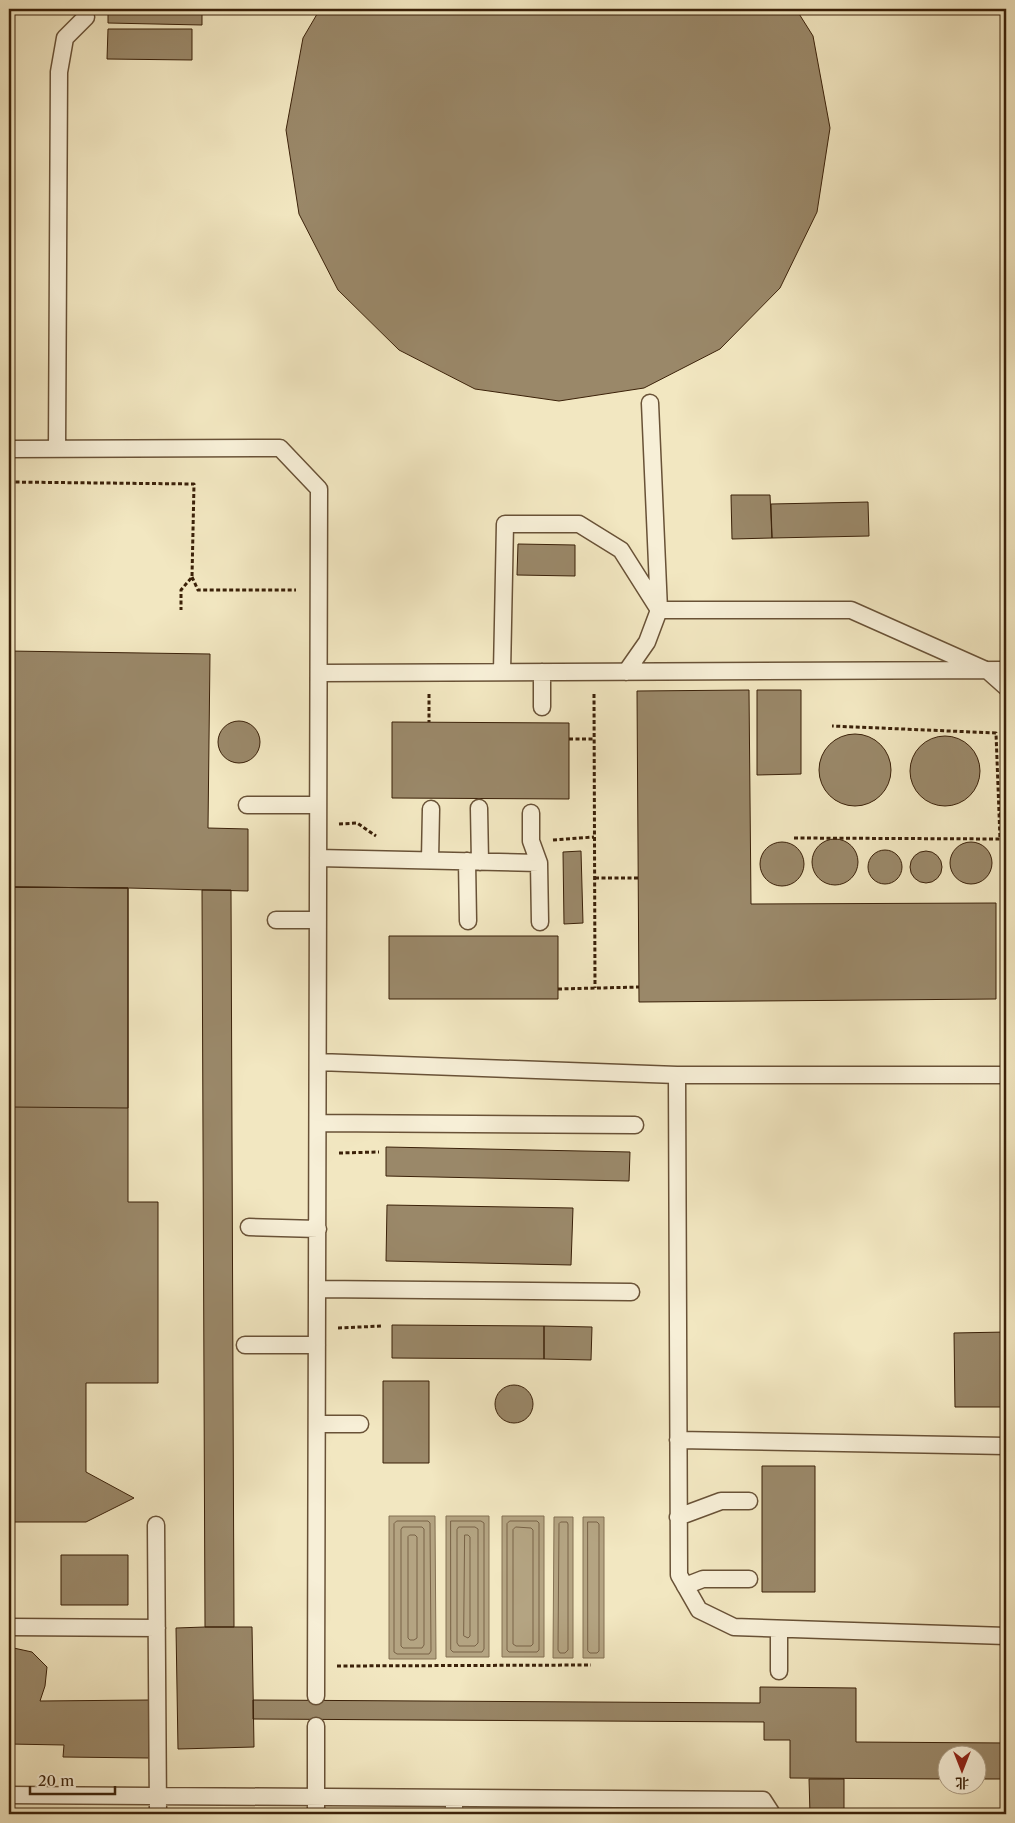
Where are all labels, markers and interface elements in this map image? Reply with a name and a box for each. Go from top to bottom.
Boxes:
north arrow [938,1746,988,1796]
scale bar [30,1763,115,1795]
text: 20 m [38,1771,74,1790]
text: 北 [955,1774,969,1792]

